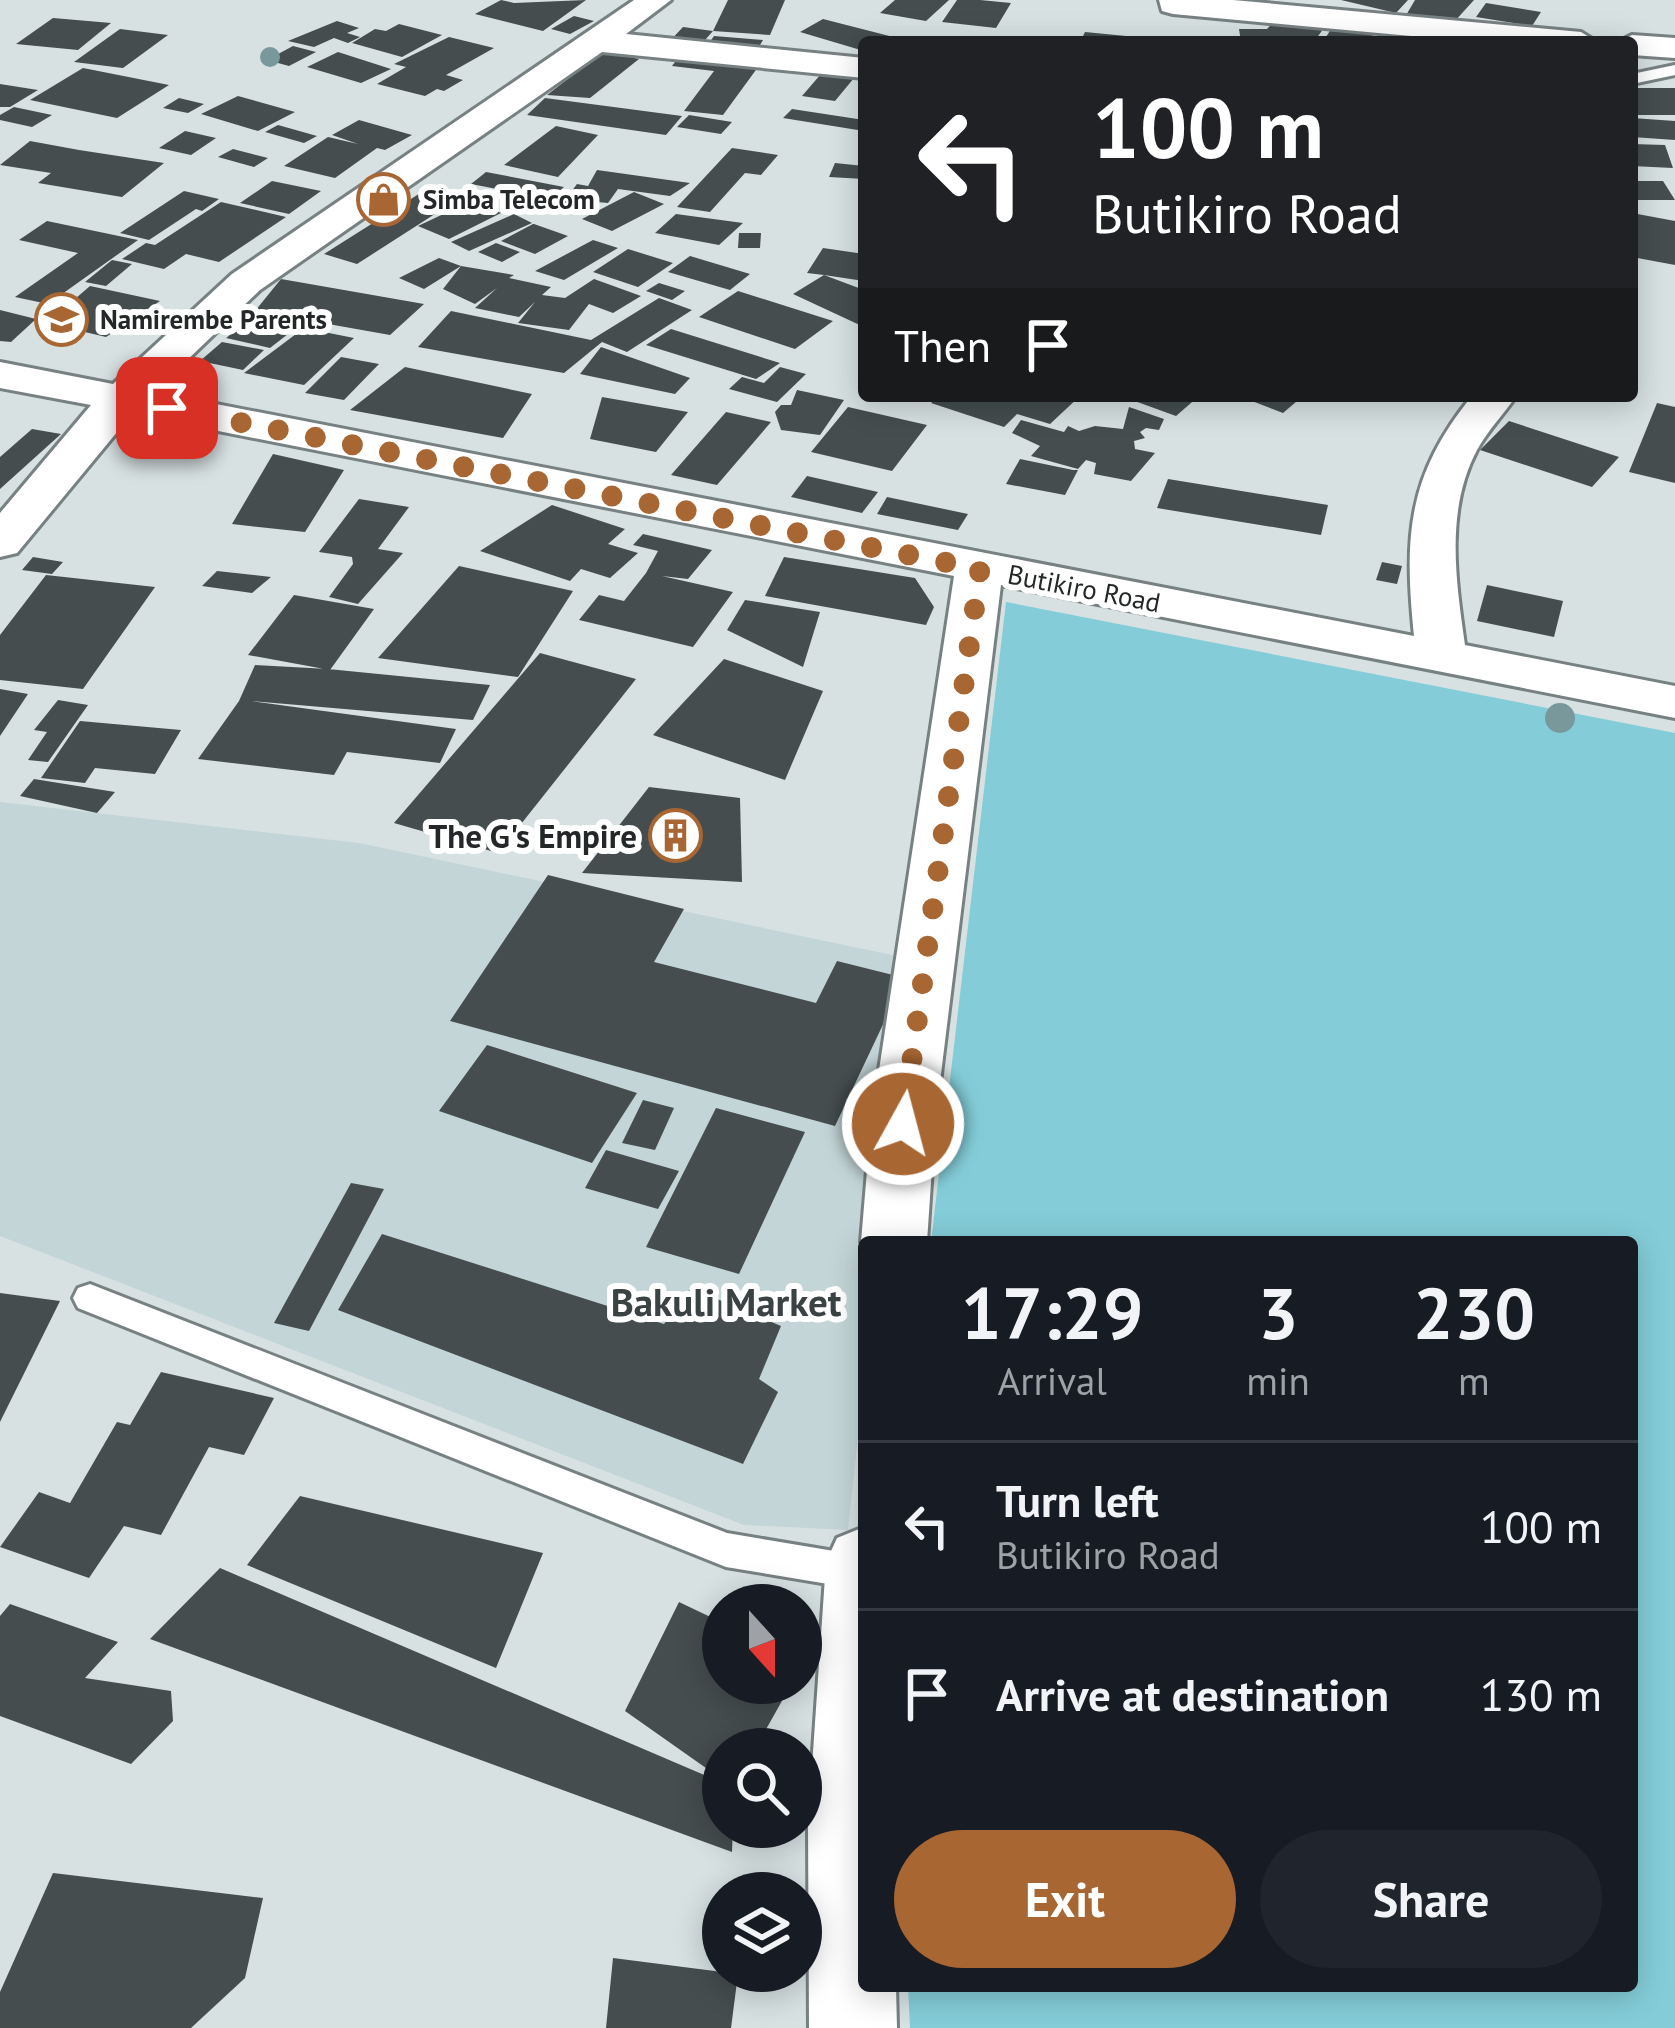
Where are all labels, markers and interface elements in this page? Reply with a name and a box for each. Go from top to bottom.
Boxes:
text: 100 m [1092,72,1324,181]
icon: left [894,84,1050,240]
shop icon: Simba Telecom [356,172,412,228]
text: Butikiro Road [1092,178,1402,248]
place label: Simba Telecom [423,182,595,216]
school or university icon: Namirembe Parents [33,292,89,348]
place label: Namirembe Parents [100,302,327,336]
icon: arrive [1015,312,1081,378]
text: Then [894,316,991,374]
pin [116,357,218,459]
icon: arrive [134,375,200,441]
street label: Butikiro Road [1005,557,1163,619]
building icon: The G's Empire [648,808,704,864]
place label: The G's Empire [428,814,637,857]
position arrow [840,1061,966,1187]
text: 17:29 [961,1266,1144,1359]
text: 3 [1258,1266,1299,1359]
text: 230 [1413,1266,1535,1359]
district label: Bakuli Market [611,1276,842,1327]
text: Arrival [998,1355,1107,1406]
text: min [1246,1355,1310,1406]
text: m [1458,1355,1490,1406]
text: Turn left [996,1471,1159,1529]
icon: left [894,1493,960,1559]
text: 100 m [1480,1497,1602,1555]
text: Butikiro Road [996,1529,1220,1580]
north arrow [702,1584,822,1704]
map controls [702,1584,822,1992]
icon: arrive [894,1661,960,1727]
text: Arrive at destination [996,1665,1389,1723]
text: 130 m [1480,1665,1602,1723]
button: search [702,1728,822,1848]
button: Exit [894,1830,1236,1968]
button: Share [1260,1830,1602,1968]
button: layers [702,1872,822,1992]

